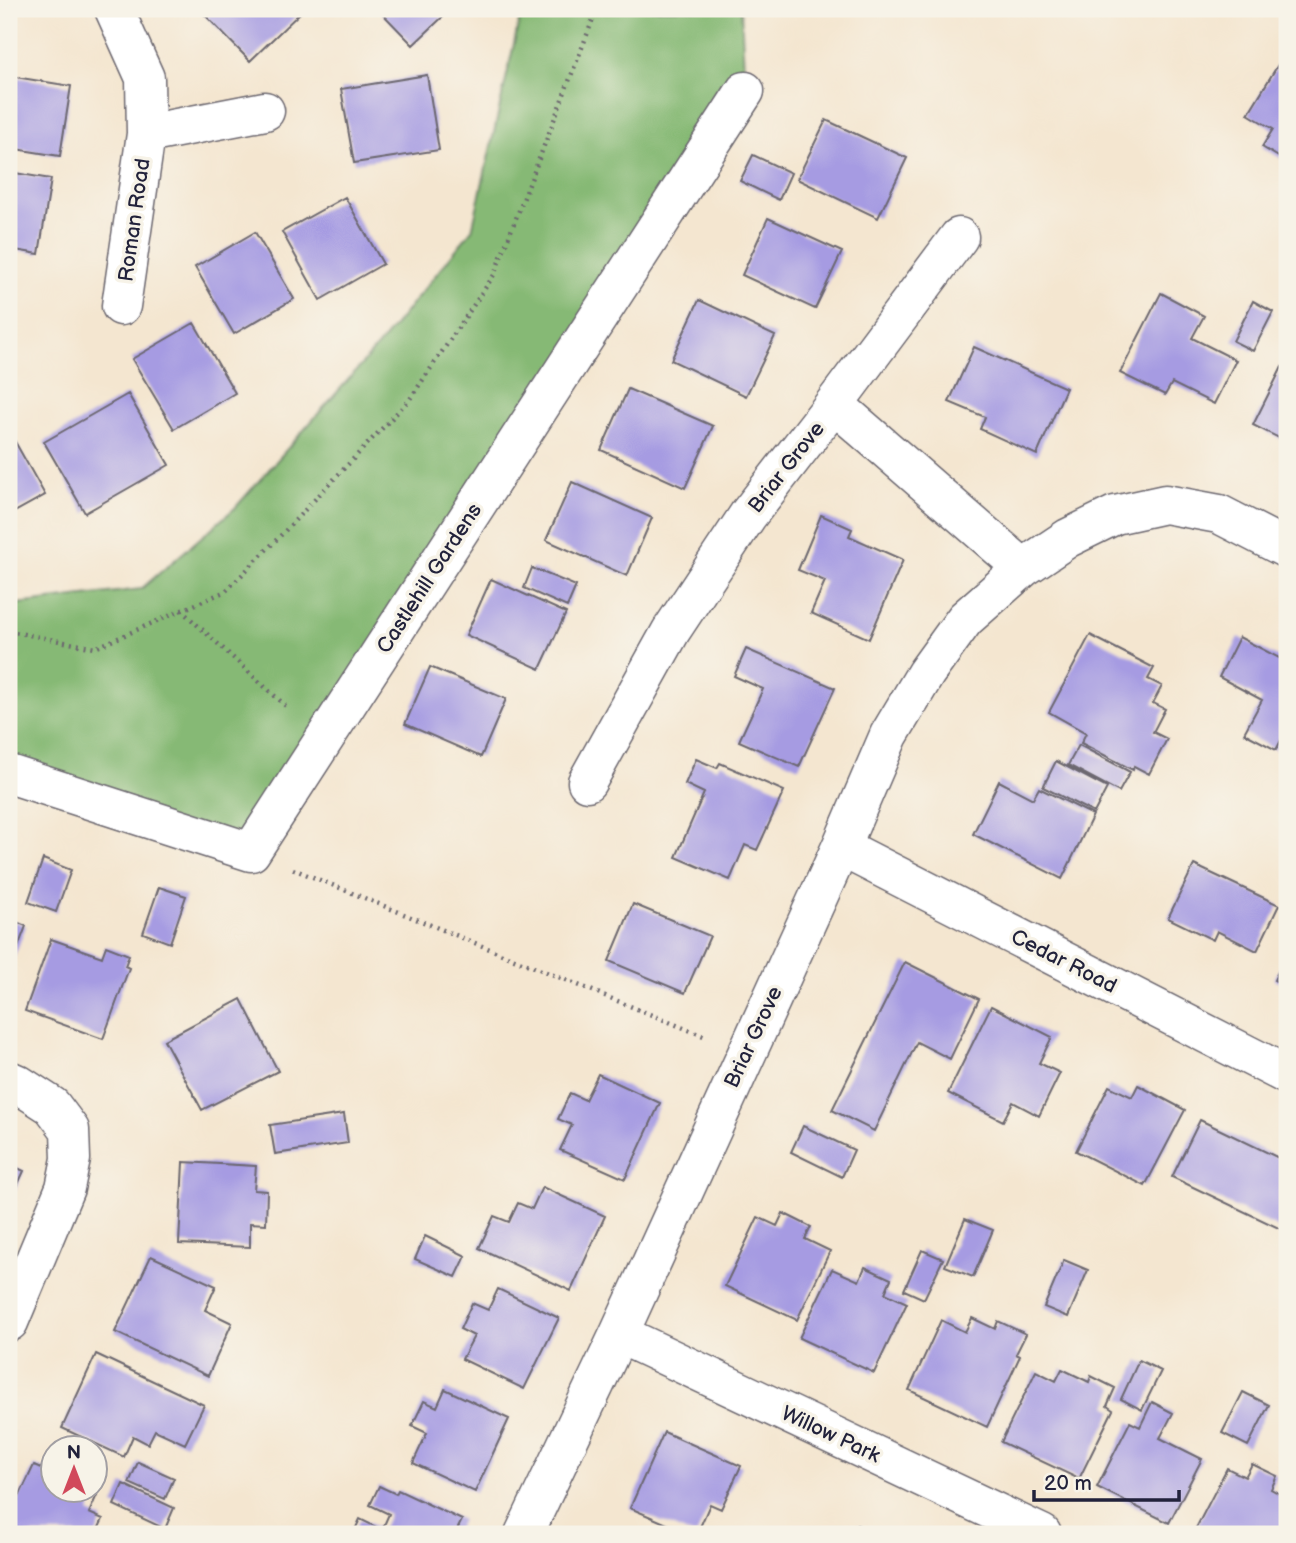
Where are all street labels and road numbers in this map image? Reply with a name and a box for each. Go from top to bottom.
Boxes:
street label: Roman Road [113,157,156,283]
street label: Briar Grove [743,417,830,518]
street label: Castlehill Gardens [372,499,487,658]
street label: Cedar Road [1007,924,1121,999]
street label: Briar Grove [719,983,788,1092]
street label: Willow Park [777,1401,885,1468]

